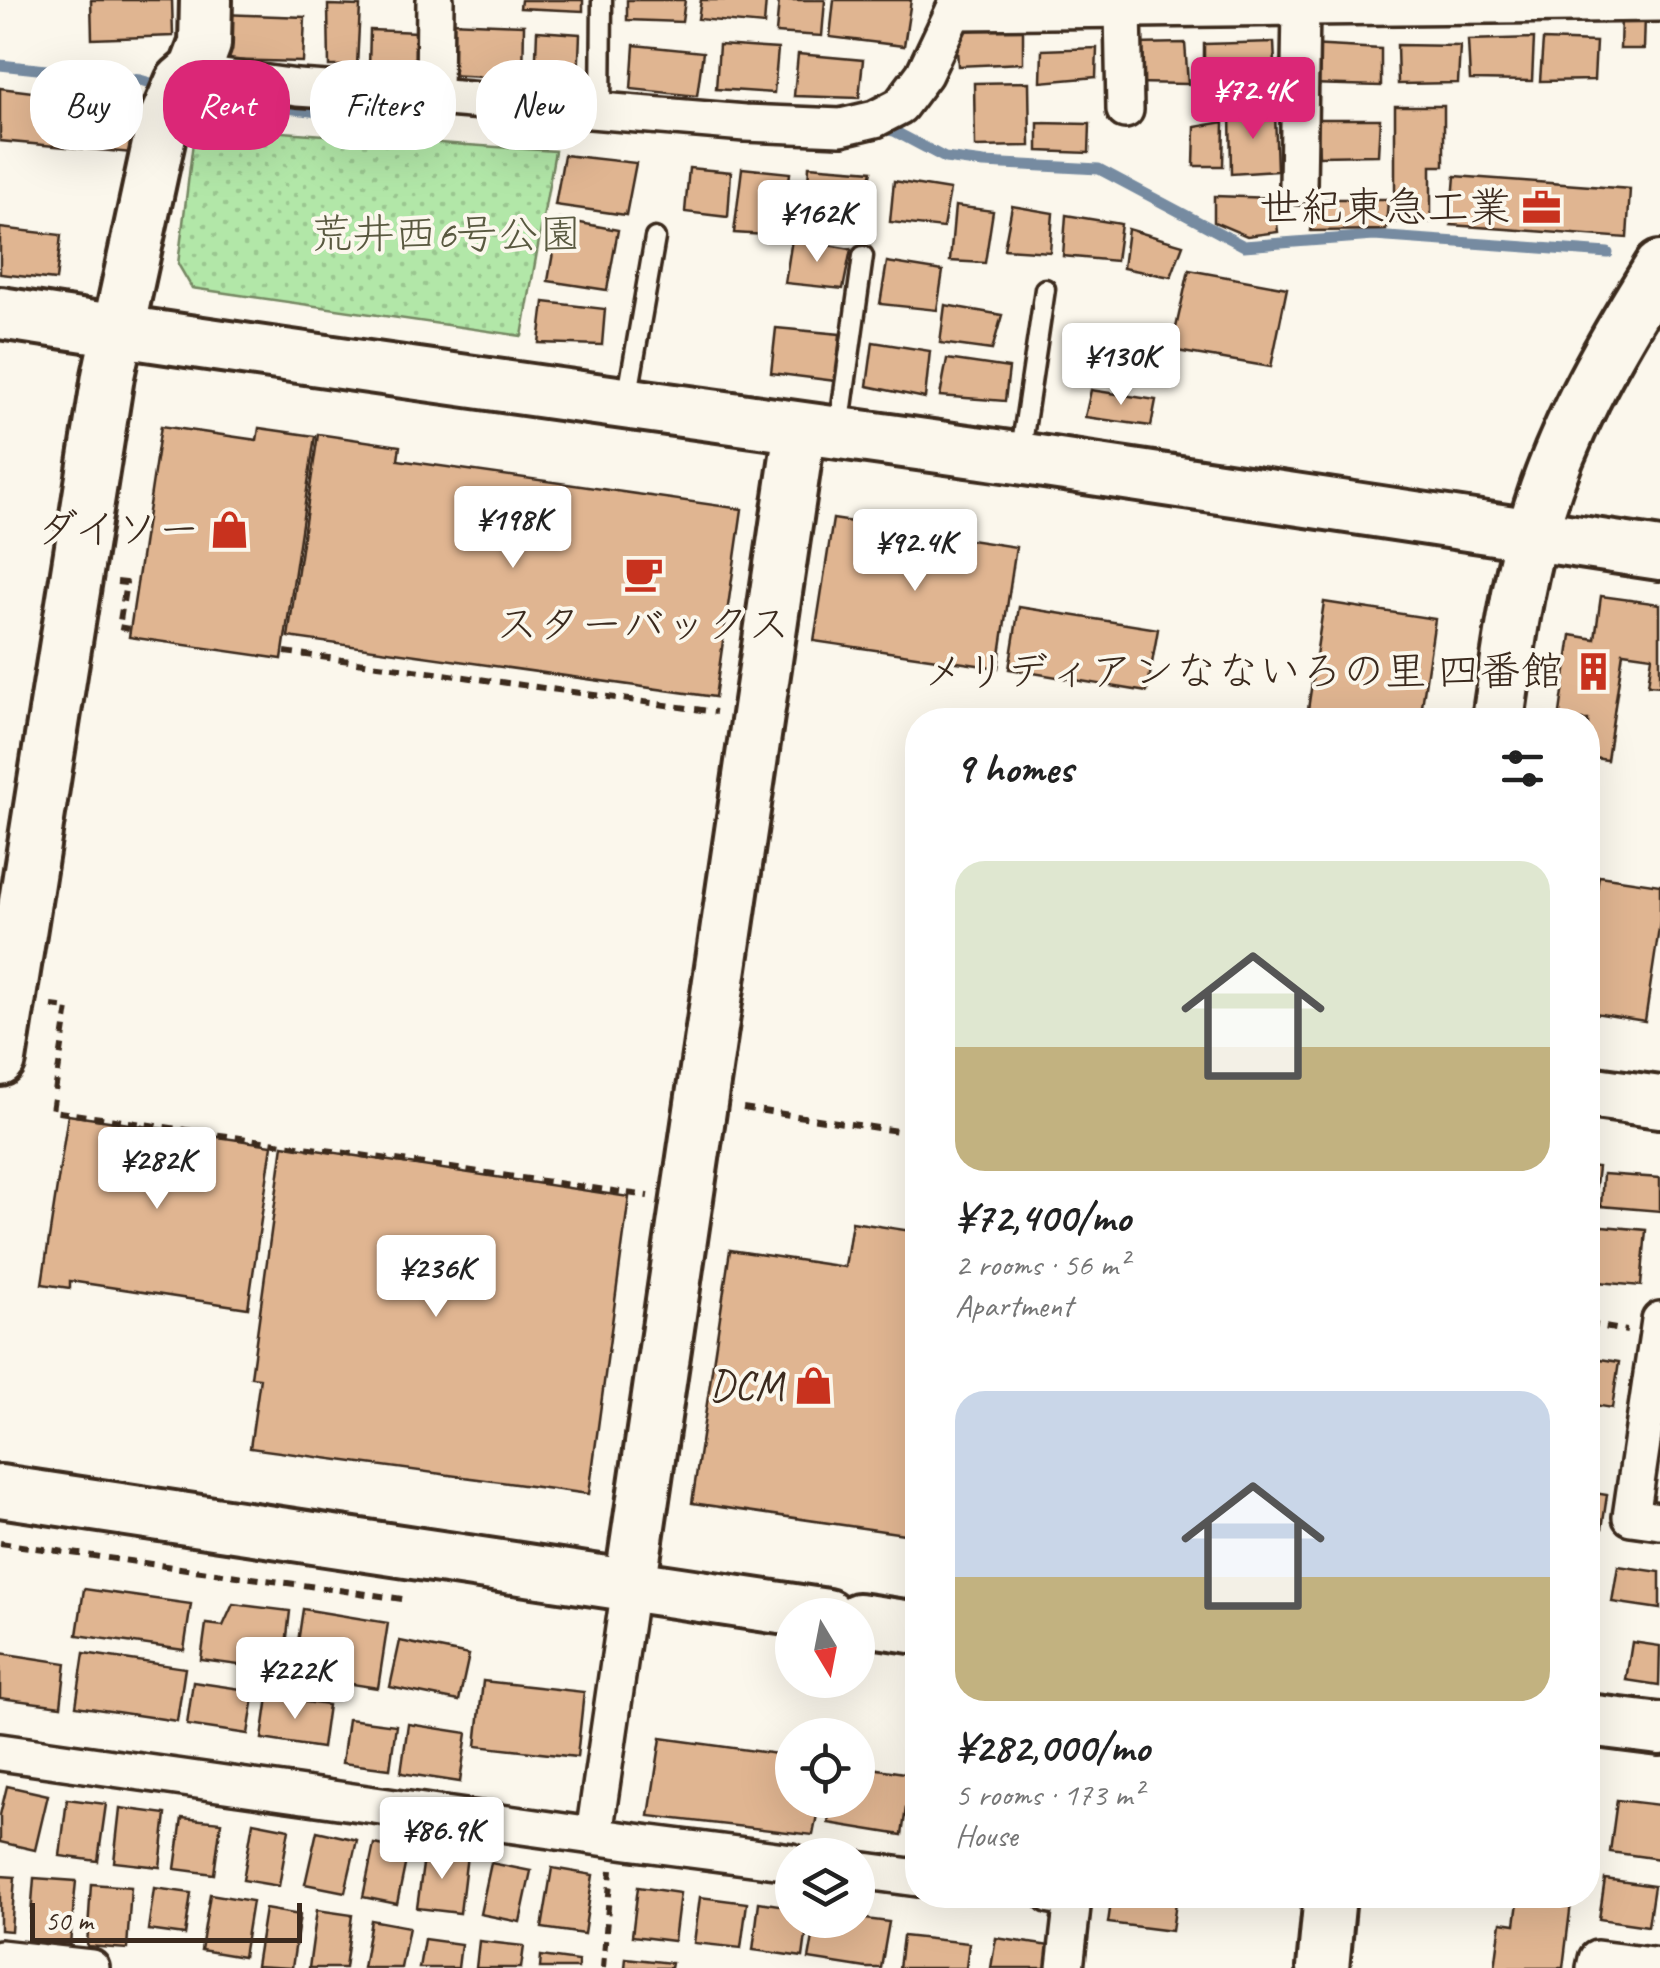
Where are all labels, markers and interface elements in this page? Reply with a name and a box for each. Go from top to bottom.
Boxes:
pin: ¥72.4K [1172,57,1334,142]
chip: Buy [30,60,143,150]
chip: Rent [163,60,290,150]
chip: Filters [310,60,456,150]
chip: New [476,60,597,150]
text: ¥72.4K [1213,69,1293,110]
pin: ¥162K [747,180,887,265]
place label: 世紀東急工業 [1259,181,1511,234]
office icon: 世紀東急工業 [1520,186,1562,228]
text: ¥162K [780,192,854,233]
park label: 荒井西6号公園 [311,208,581,261]
pin: ¥130K [1051,323,1191,408]
text: ¥130K [1084,335,1158,376]
pin: ¥198K [443,486,583,571]
text: ¥198K [476,498,550,539]
place label: ダイソー [36,503,200,556]
shop icon: ダイソー [209,508,251,550]
pin: ¥92.4K [834,509,996,594]
text: ¥92.4K [875,521,955,562]
cafe icon: スターバックス [622,552,664,594]
place label: スターバックス [496,598,790,651]
place label: メリディアンなないろの里 四番館 [923,645,1563,698]
building icon: メリディアンなないろの里 四番館 [1572,650,1614,692]
icon: filters [1495,741,1550,796]
text: 9 homes [955,742,1073,795]
icon: home [1163,926,1343,1106]
pin: ¥282K [87,1127,227,1212]
text: ¥282K [120,1139,194,1180]
text: ¥72,400/mo [955,1191,1130,1244]
pin: ¥236K [366,1235,506,1320]
text: 2 rooms · 56 m² [955,1244,1128,1285]
text: ¥236K [399,1247,473,1288]
text: Apartment [955,1285,1073,1326]
place label: DCM [709,1359,786,1412]
shop icon: DCM [793,1364,835,1406]
icon: home [1163,1456,1343,1636]
north arrow [775,1598,875,1698]
map controls [775,1598,875,1938]
pin: ¥222K [225,1637,365,1722]
text: ¥222K [258,1649,332,1690]
button: locate [775,1718,875,1818]
text: ¥282,000/mo [955,1721,1149,1774]
text: 5 rooms · 173 m² [955,1774,1142,1815]
pin: ¥86.9K [361,1797,523,1882]
text: ¥86.9K [402,1809,482,1850]
text: House [955,1815,1017,1856]
button: layers [775,1838,875,1938]
scale bar [30,1898,302,1942]
text: 50 m [45,1903,93,1938]

